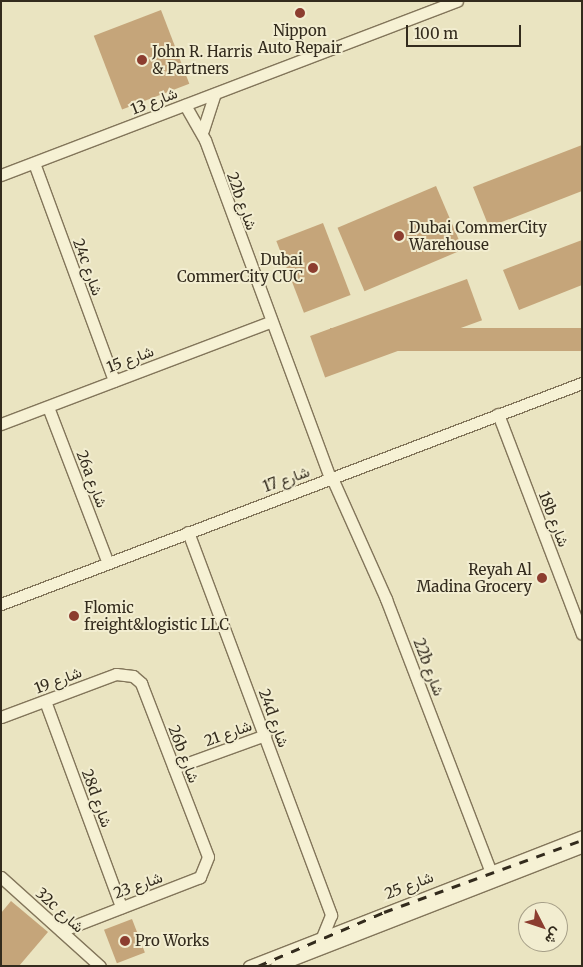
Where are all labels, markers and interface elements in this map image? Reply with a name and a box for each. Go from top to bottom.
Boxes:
marker: Nippon Auto Repair [294,7,306,19]
scale bar [408,15,523,47]
place label: Nippon Auto Repair [258,21,342,56]
text: 100 m [414,24,458,43]
place label: John R. Harris & Partners [152,42,253,77]
marker: John R. Harris & Partners [136,54,148,66]
street label: شارع 13 [128,84,180,118]
street label: 22b شارع [223,170,261,232]
place label: Dubai CommerCity Warehouse [409,218,547,253]
marker: Dubai CommerCity Warehouse [393,230,405,242]
street label: 24c شارع [69,236,107,298]
place label: Dubai CommerCity CUC [177,250,303,285]
marker: Dubai CommerCity CUC [307,262,319,274]
street label: شارع 15 [104,342,156,376]
street label: 26a شارع [73,448,111,510]
street label: شارع 17 [260,462,312,496]
street label: 18b شارع [535,489,573,549]
place label: Reyah Al Madina Grocery [416,560,532,595]
marker: Reyah Al Madina Grocery [536,572,548,584]
place label: Flomic freight&logistic LLC [84,598,229,633]
marker: Flomic freight&logistic LLC [68,610,80,622]
street label: 22b شارع [410,636,448,698]
street label: شارع 19 [32,663,84,697]
street label: 24d شارع [255,686,293,750]
street label: شارع 21 [202,716,254,750]
street label: 26b شارع [165,723,203,785]
street label: 28d شارع [78,766,116,830]
street label: شارع 25 [382,867,436,903]
street label: شارع 23 [111,868,165,902]
street label: 32c شارع [32,884,88,936]
north arrow [518,902,568,952]
text: ش [541,924,566,948]
place label: Pro Works [135,932,209,950]
marker: Pro Works [119,935,131,947]

